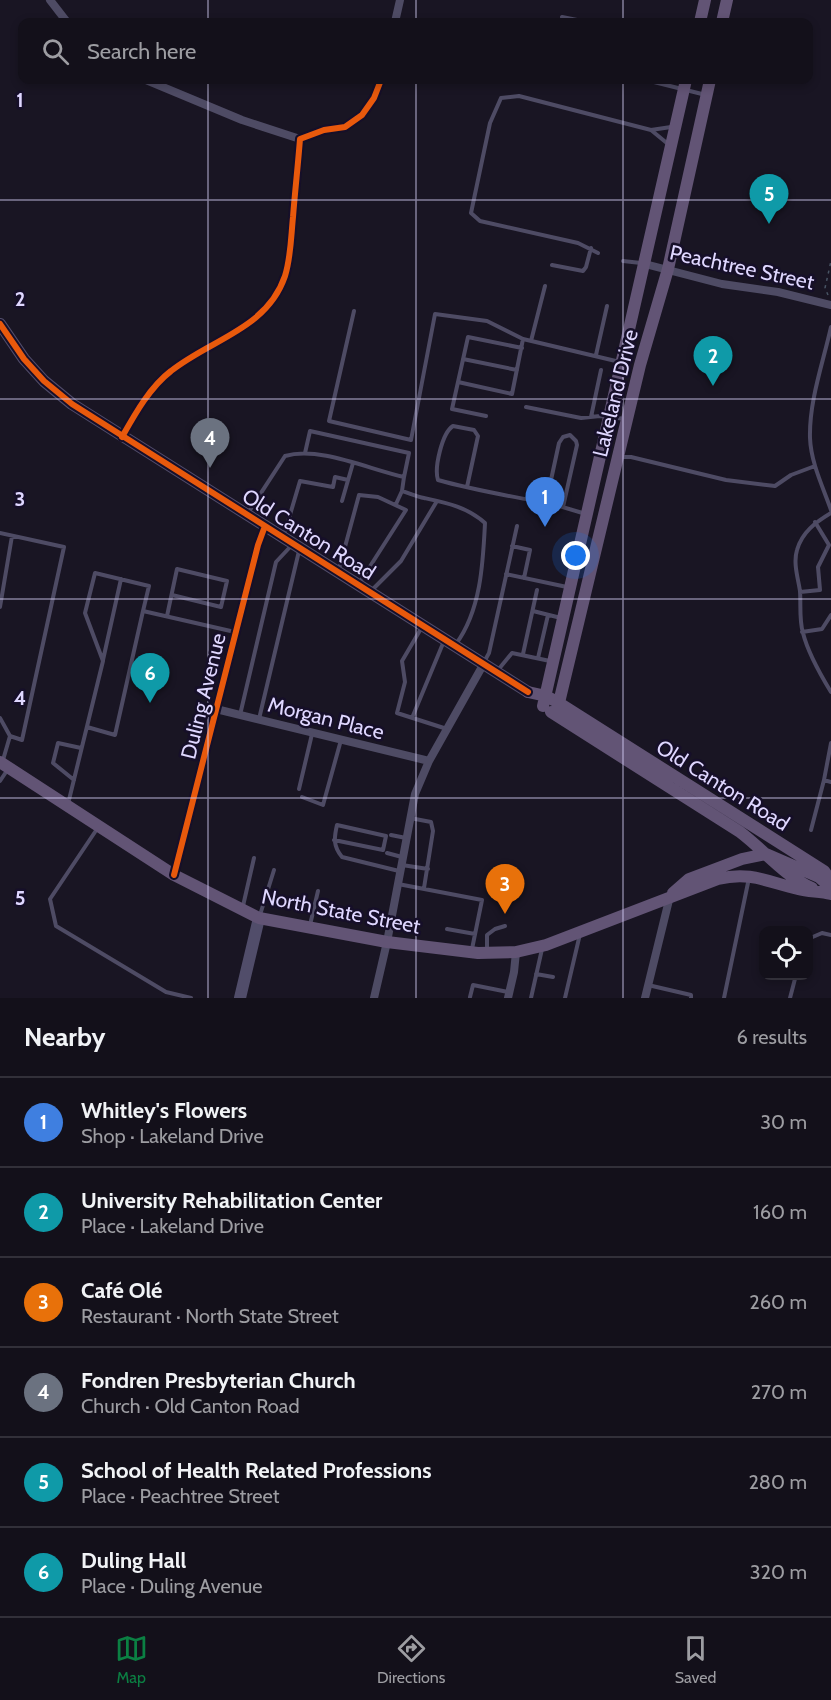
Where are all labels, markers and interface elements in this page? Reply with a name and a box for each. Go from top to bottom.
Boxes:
search box [18,18,813,84]
icon: search [39,35,72,68]
text: Search here [87,38,196,65]
text: 1 [16,88,24,112]
pin: 5 [750,174,788,224]
street label: Peachtree Street [668,239,816,295]
text: 2 [15,287,25,311]
street label: Lakeland Drive [587,326,643,459]
pin: 2 [694,336,732,386]
pin: 4 [190,418,230,468]
pin: 1 [526,478,564,527]
street label: Old Canton Road [238,483,380,585]
text: 3 [15,487,25,511]
your location [561,541,590,570]
street label: Duling Avenue [175,630,231,762]
pin: 6 [130,654,170,703]
text: 4 [14,686,26,710]
street label: Morgan Place [265,691,387,745]
street label: Old Canton Road [652,734,794,836]
pin: 3 [486,864,524,914]
street label: North State Street [259,883,423,939]
text: 5 [15,886,25,910]
map controls [759,926,813,980]
button: locate [759,926,813,980]
text: Nearby [24,1021,105,1053]
text: 6 results [736,1025,807,1049]
text: Whitley's Flowers [81,1097,247,1124]
text: 1 [40,1110,47,1134]
text: 30 m [760,1110,807,1134]
text: Shop · Lakeland Drive [81,1124,264,1148]
text: University Rehabilitation Center [81,1187,382,1214]
text: 2 [38,1200,49,1224]
text: 160 m [753,1200,807,1224]
text: Place · Lakeland Drive [81,1214,264,1238]
text: Café Olé [81,1277,162,1304]
text: 3 [38,1290,49,1314]
text: 260 m [749,1290,807,1314]
text: Restaurant · North State Street [81,1304,339,1328]
text: Fondren Presbyterian Church [81,1367,356,1394]
text: 4 [37,1380,50,1404]
text: 270 m [751,1380,807,1404]
text: Church · Old Canton Road [81,1394,300,1418]
text: School of Health Related Professions [81,1457,432,1484]
text: 5 [38,1470,49,1494]
text: 280 m [748,1470,807,1494]
text: Place · Peachtree Street [81,1484,280,1508]
text: Duling Hall [81,1547,186,1574]
text: 6 [38,1560,49,1584]
text: 320 m [750,1560,807,1584]
text: Place · Duling Avenue [81,1574,263,1598]
tab: Map [115,1632,148,1687]
tab: Directions [377,1632,445,1687]
tab: Saved [675,1632,716,1687]

